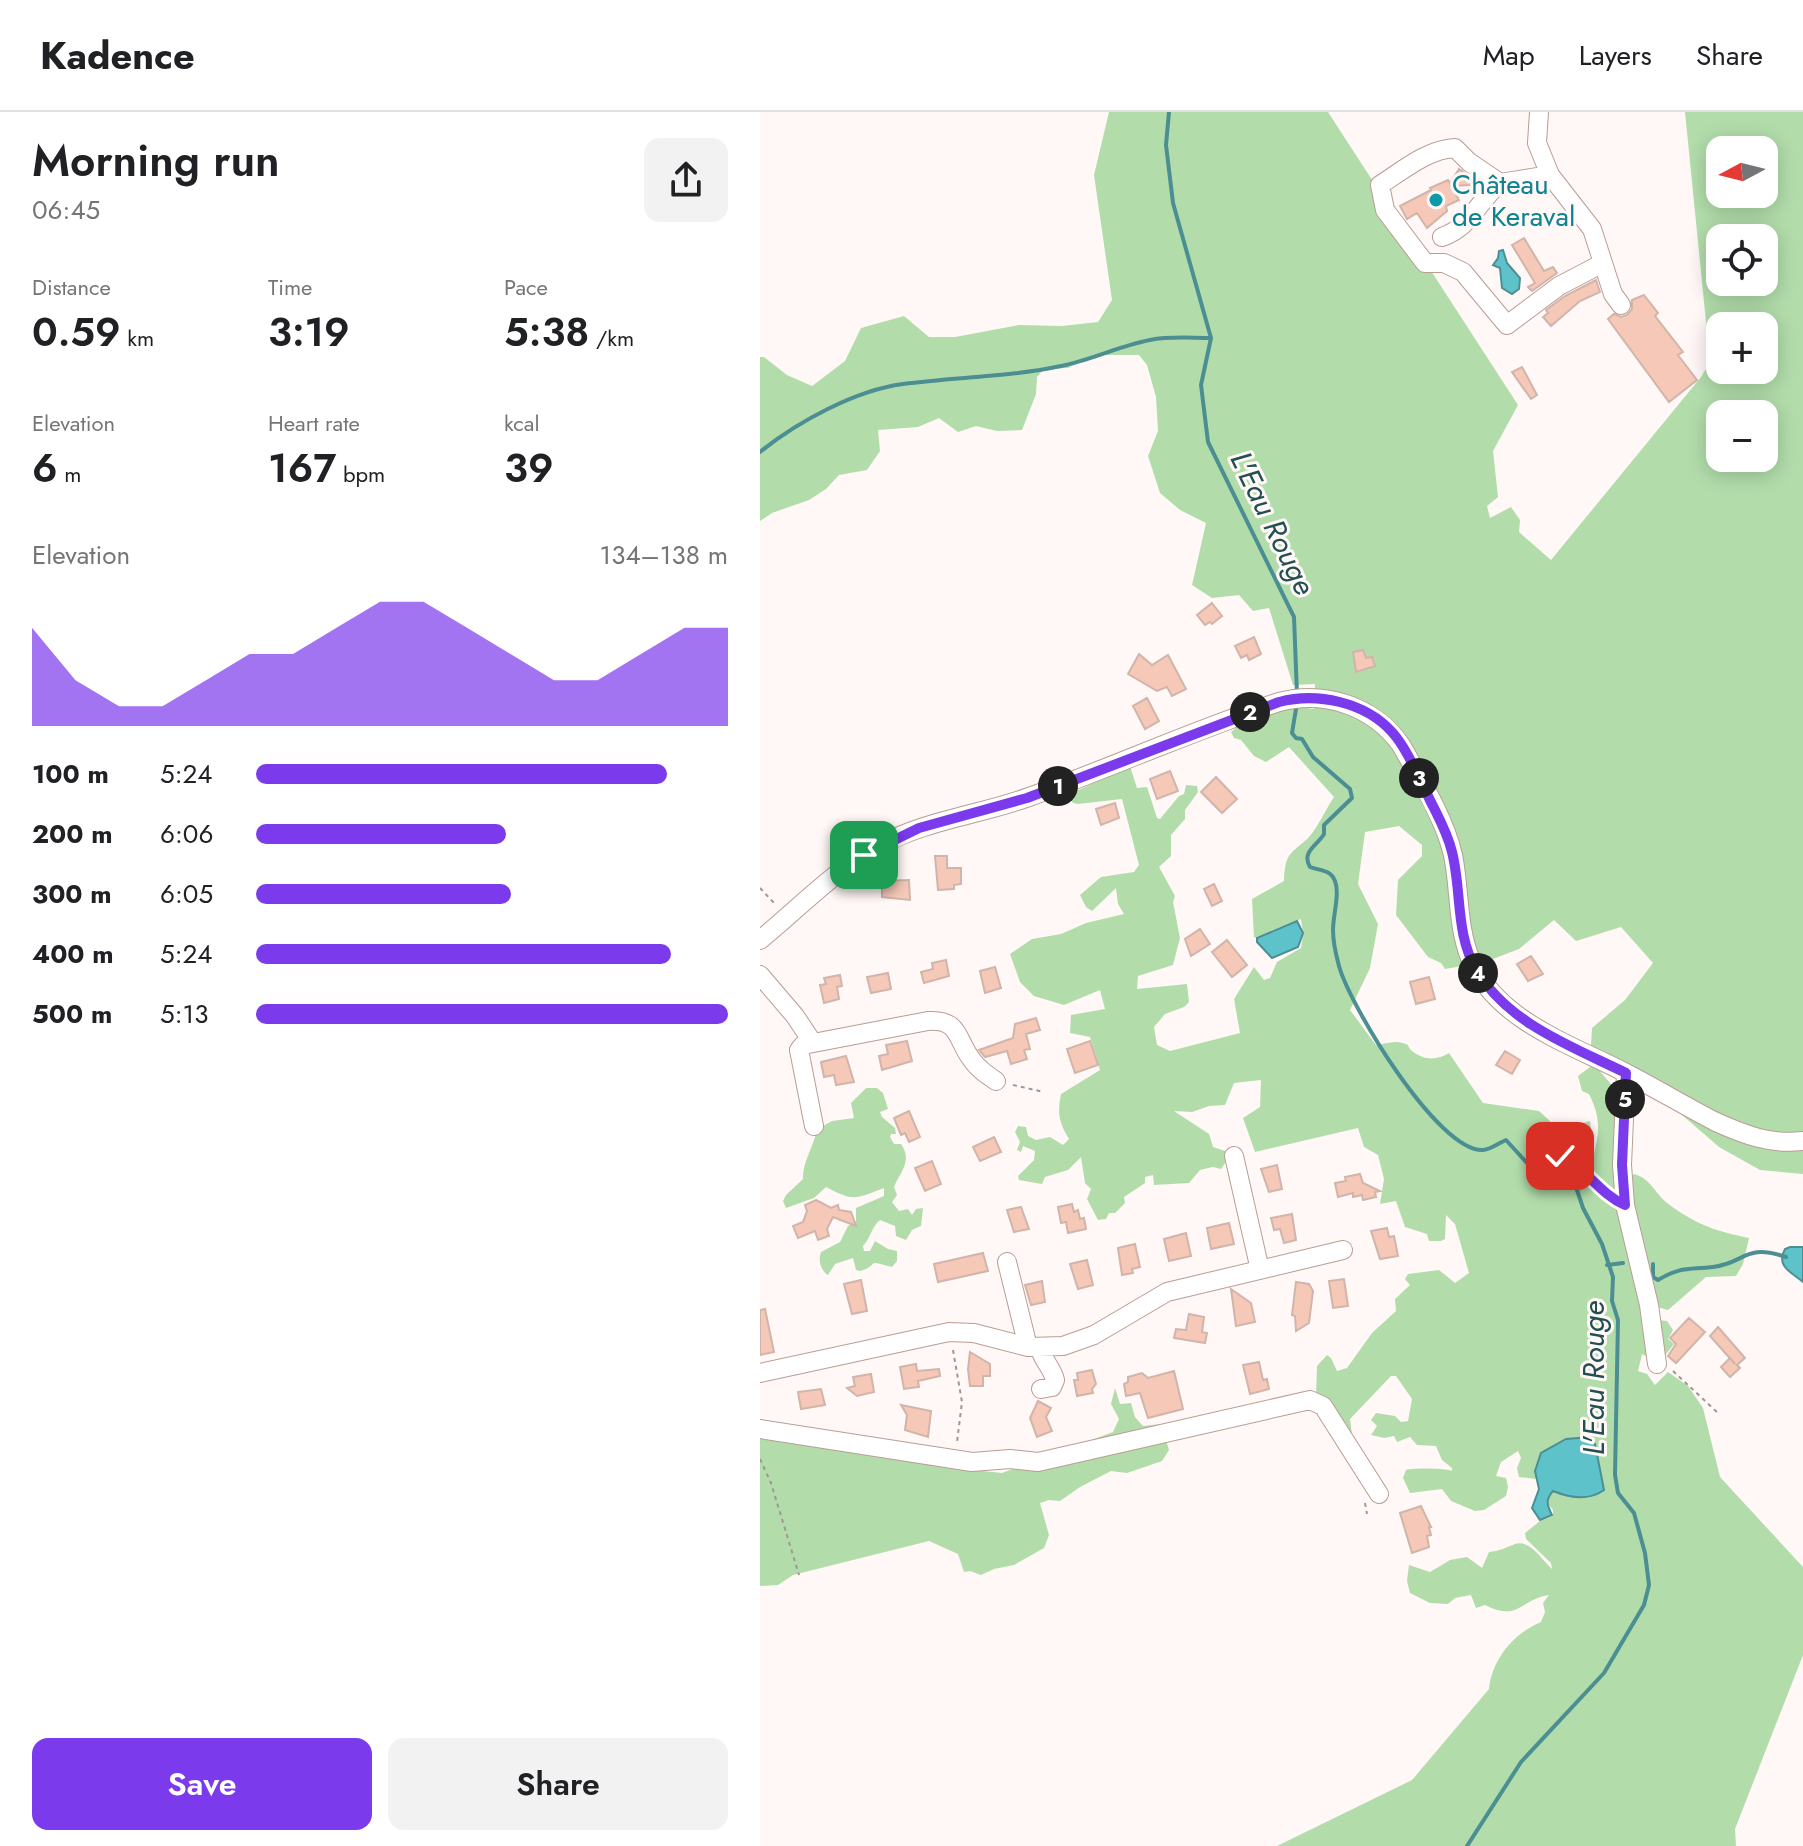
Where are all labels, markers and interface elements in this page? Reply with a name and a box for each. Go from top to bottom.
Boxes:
text: Kadence [40,28,195,83]
text: Map [1483,35,1535,76]
text: Layers [1579,35,1652,76]
text: Share [1696,35,1763,76]
text: Morning run [32,129,280,193]
north arrow [1706,136,1778,208]
map controls [1706,136,1778,472]
button: share [644,138,728,222]
place label: Château de Keraval [1452,164,1575,237]
text: 06:45 [32,191,100,229]
marker: Château de Keraval [1427,191,1445,209]
button: locate [1706,224,1778,296]
text: Distance [32,271,111,303]
text: Time [268,271,312,303]
text: Pace [504,271,548,303]
text: 0.59 [32,303,121,361]
text: 3:19 [268,303,350,361]
text: 5:38 [504,303,589,361]
button: + [1706,312,1778,384]
text: km [121,322,154,354]
text: /km [589,322,634,354]
button: − [1706,400,1778,472]
text: Elevation [32,407,115,439]
text: Heart rate [268,407,360,439]
text: kcal [504,407,540,439]
text: 6 [32,439,58,497]
text: 167 [268,439,336,497]
text: 39 [504,439,553,497]
water label: L'Eau Rouge [1220,444,1326,602]
text: m [58,458,81,490]
text: bpm [336,458,385,490]
text: Elevation [32,536,130,574]
text: 134–138 m [600,536,728,574]
pin: 2 [1230,692,1270,732]
text: 2 [1243,696,1257,728]
text: 100 m [32,755,109,793]
text: 5:24 [160,755,212,793]
pin: 3 [1399,758,1439,798]
text: 3 [1412,762,1426,794]
pin: 1 [1038,766,1078,806]
text: 1 [1052,770,1064,802]
text: 200 m [32,815,113,853]
text: 6:06 [160,815,213,853]
pin [830,821,898,889]
icon: arrive [842,833,886,877]
text: 300 m [32,875,112,913]
text: 6:05 [160,875,213,913]
text: 400 m [32,935,114,973]
text: 5:24 [160,935,212,973]
pin: 4 [1458,953,1498,993]
text: 4 [1470,957,1486,989]
text: 500 m [32,995,112,1033]
text: 5:13 [160,995,208,1033]
pin: 5 [1605,1079,1645,1119]
text: 5 [1618,1083,1632,1115]
pin [1526,1122,1594,1190]
icon: check [1538,1134,1582,1178]
water label: L'Eau Rouge [1572,1301,1615,1455]
button: Save [32,1738,372,1830]
button: Share [388,1738,728,1830]

